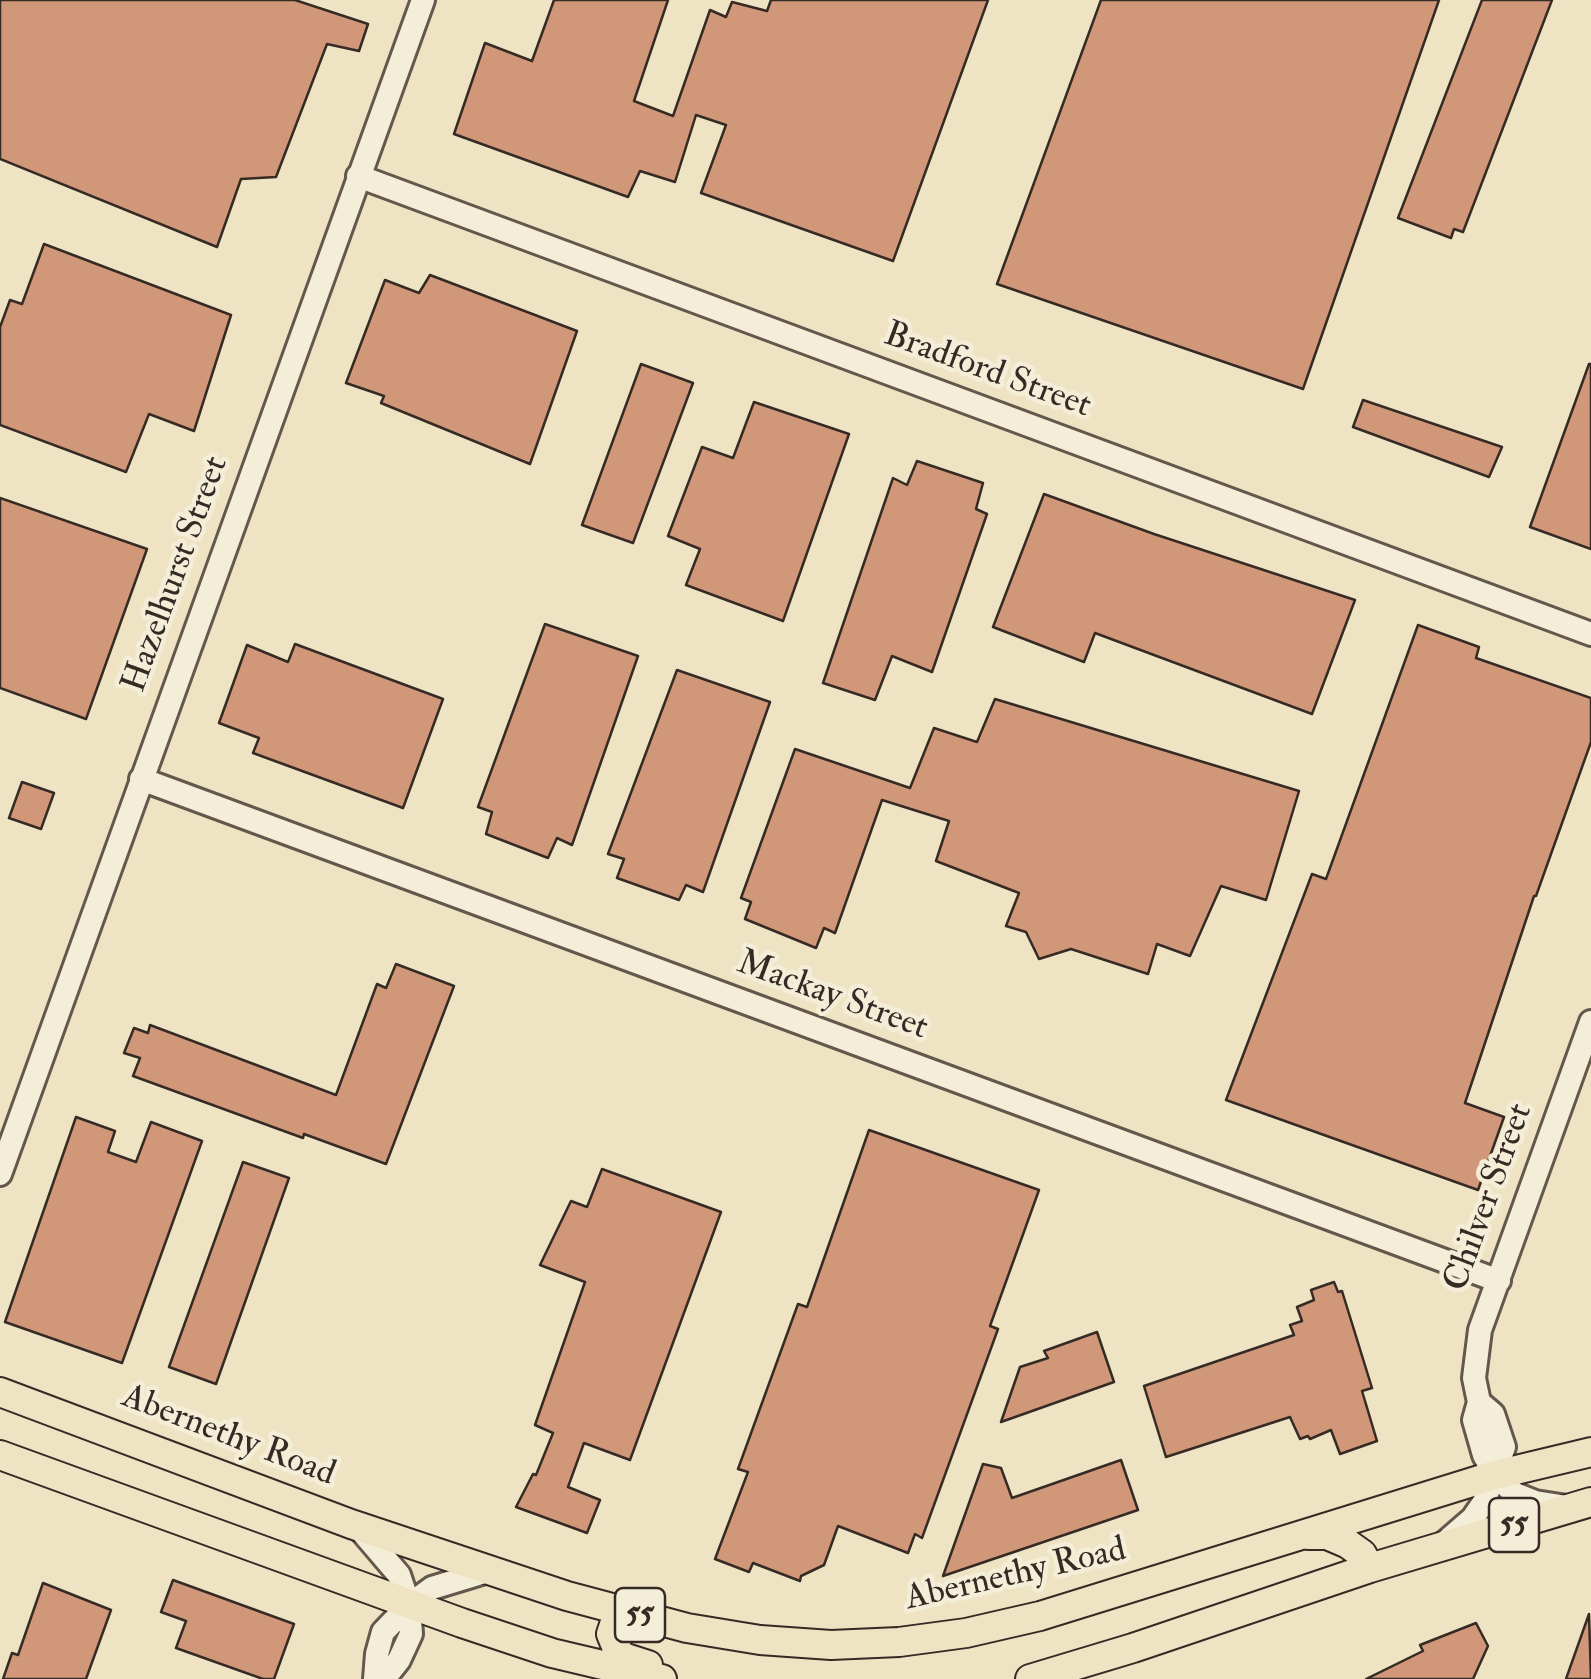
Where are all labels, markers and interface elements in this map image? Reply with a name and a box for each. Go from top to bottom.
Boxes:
street label: Bradford Street [878,315,1096,429]
street label: Hazelhurst Street [115,451,239,699]
street label: Mackay Street [731,943,933,1051]
street label: Chilver Street [1437,1099,1543,1297]
street label: Abernethy Road [115,1377,341,1497]
road number: 55 [1489,1498,1539,1552]
street label: Abernethy Road [902,1530,1130,1622]
road number: 55 [615,1588,665,1642]

